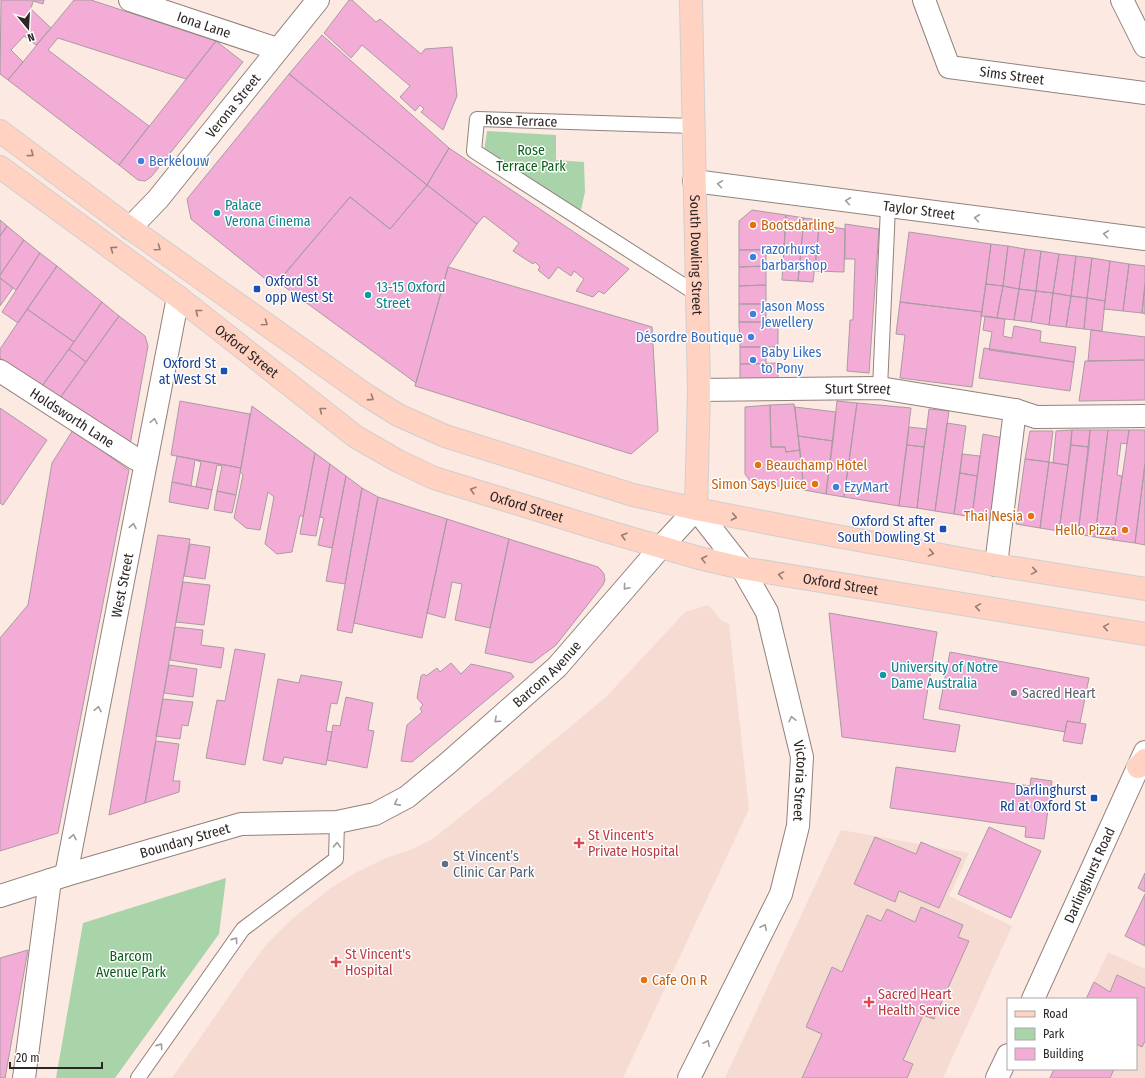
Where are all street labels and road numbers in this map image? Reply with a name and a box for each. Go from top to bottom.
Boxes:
street label: Iona Lane [175,8,233,42]
street label: Sims Street [979,63,1046,88]
street label: Verona Street [202,70,264,141]
street label: Rose Terrace [485,111,558,131]
street label: South Dowling Street [686,194,706,316]
street label: Taylor Street [882,197,957,223]
street label: Oxford Street [212,321,282,382]
street label: Sturt Street [825,380,893,398]
street label: Holdsworth Lane [27,384,118,451]
street label: Oxford Street [488,487,566,526]
street label: West Street [108,551,137,619]
street label: Oxford Street [802,570,880,599]
street label: Barcom Avenue [509,637,584,711]
street label: Victoria Street [790,739,811,822]
street label: Boundary Street [138,819,232,862]
street label: Darlinghurst Road [1060,825,1118,926]

